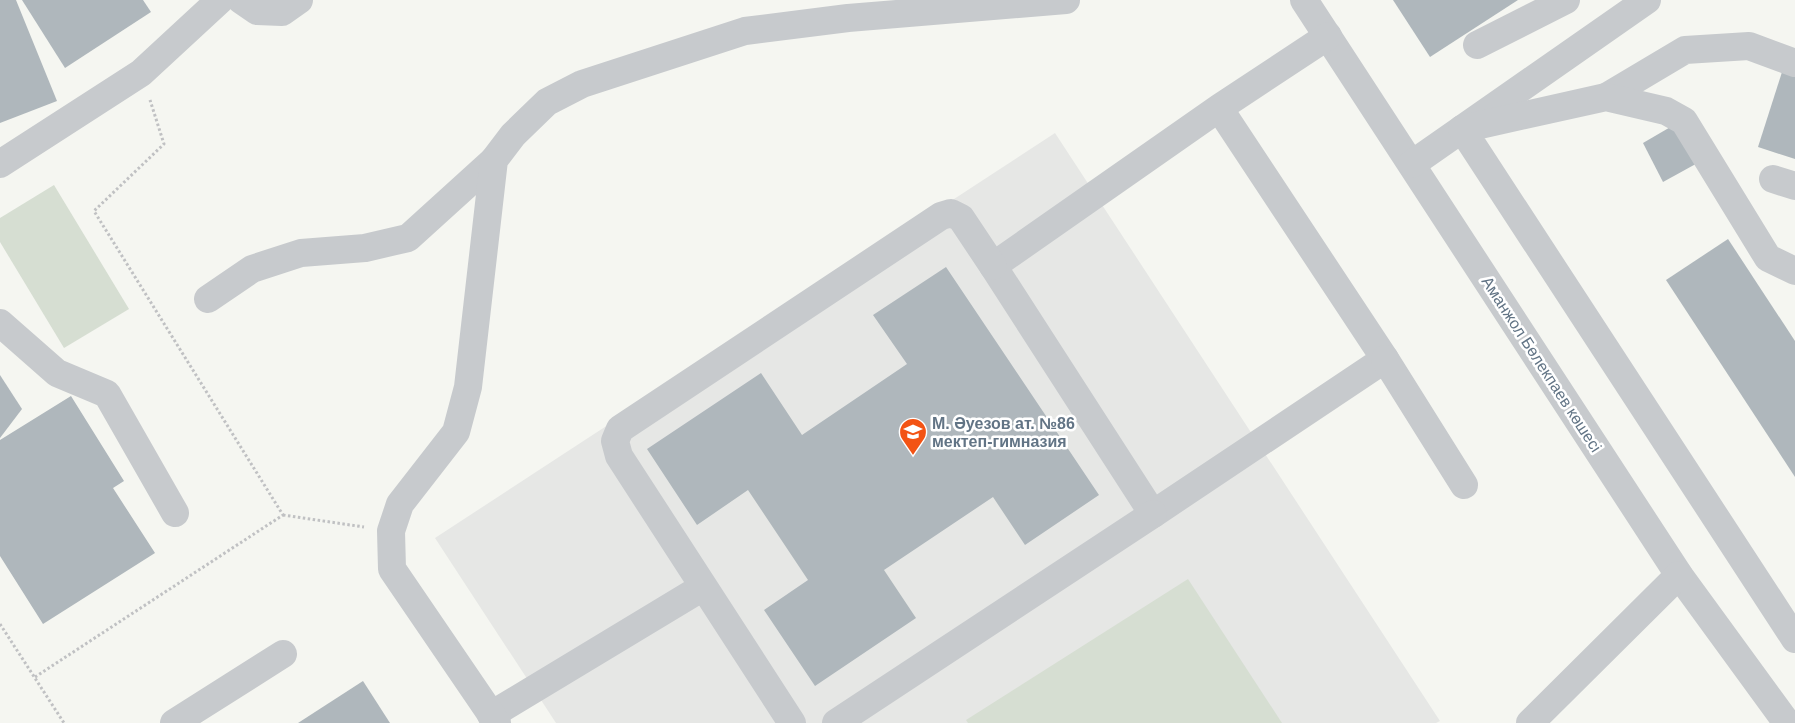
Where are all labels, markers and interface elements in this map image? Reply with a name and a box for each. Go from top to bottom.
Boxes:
street label: Аманжол Бөлекпаев көшесі [1478,273,1605,455]
place label: М. Әуезов ат. №86 мектеп-гимназия [932,415,1075,450]
school or university icon: М. Әуезов ат. №86 мектеп-гимназия [898,417,928,456]

